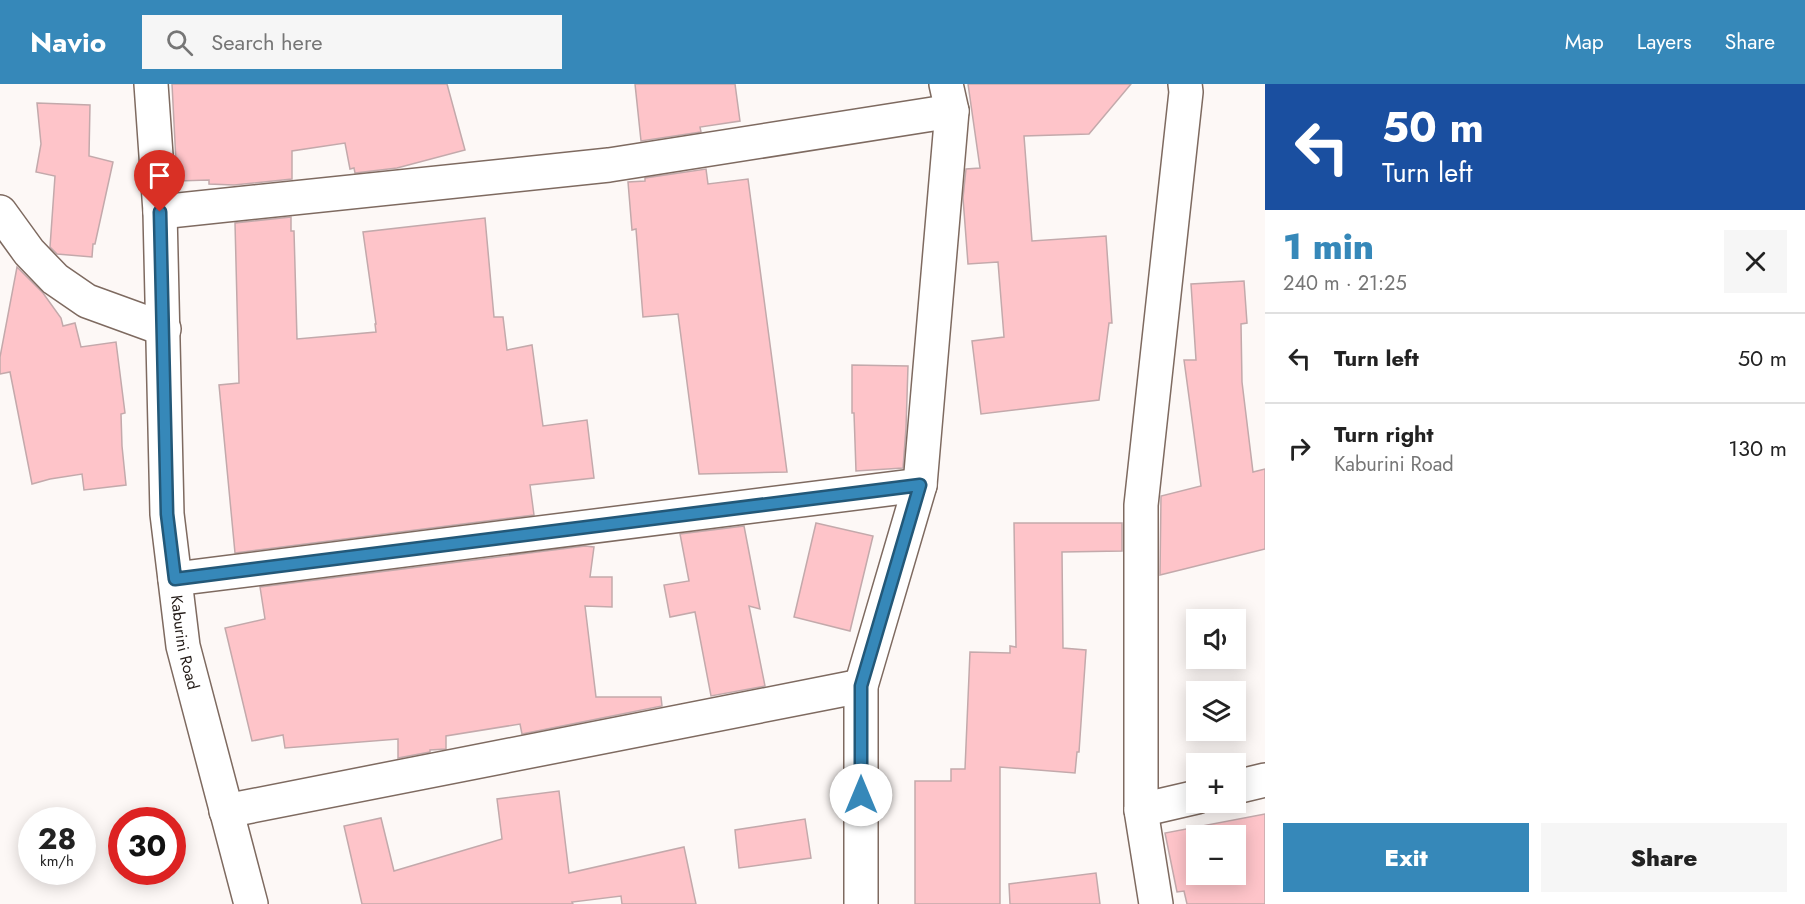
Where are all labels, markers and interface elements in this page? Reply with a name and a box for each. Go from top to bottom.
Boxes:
search box [142,15,562,69]
text: Navio [30,22,106,63]
icon: search [163,26,196,59]
text: Search here [211,26,322,58]
text: Map [1565,27,1604,57]
text: Layers [1637,27,1692,57]
text: Share [1725,27,1775,57]
text: 50 m [1382,97,1484,158]
icon: left [1283,108,1361,186]
pin [134,150,185,212]
text: Turn left [1382,153,1472,192]
icon: arrive [143,159,176,192]
text: 1 min [1283,220,1374,272]
button: close [1724,230,1787,293]
text: 240 m · 21:25 [1283,269,1407,298]
icon: left [1283,342,1316,375]
text: Turn left [1334,342,1419,374]
text: 50 m [1738,342,1787,374]
text: Turn right [1334,418,1434,450]
icon: right [1283,432,1316,465]
text: 130 m [1728,432,1787,464]
text: Kaburini Road [1334,450,1454,479]
street label: Kaburini Road [165,594,205,692]
map controls [1186,609,1246,885]
button: sound [1186,609,1246,669]
button: layers [1186,681,1246,741]
button: + [1186,753,1246,813]
position arrow [829,763,893,827]
speed limit sign: 30 [108,807,186,885]
text: 28 [38,817,76,860]
button: Exit [1283,823,1529,892]
button: Share [1541,823,1787,892]
button: − [1186,825,1246,885]
text: km/h [40,850,74,872]

